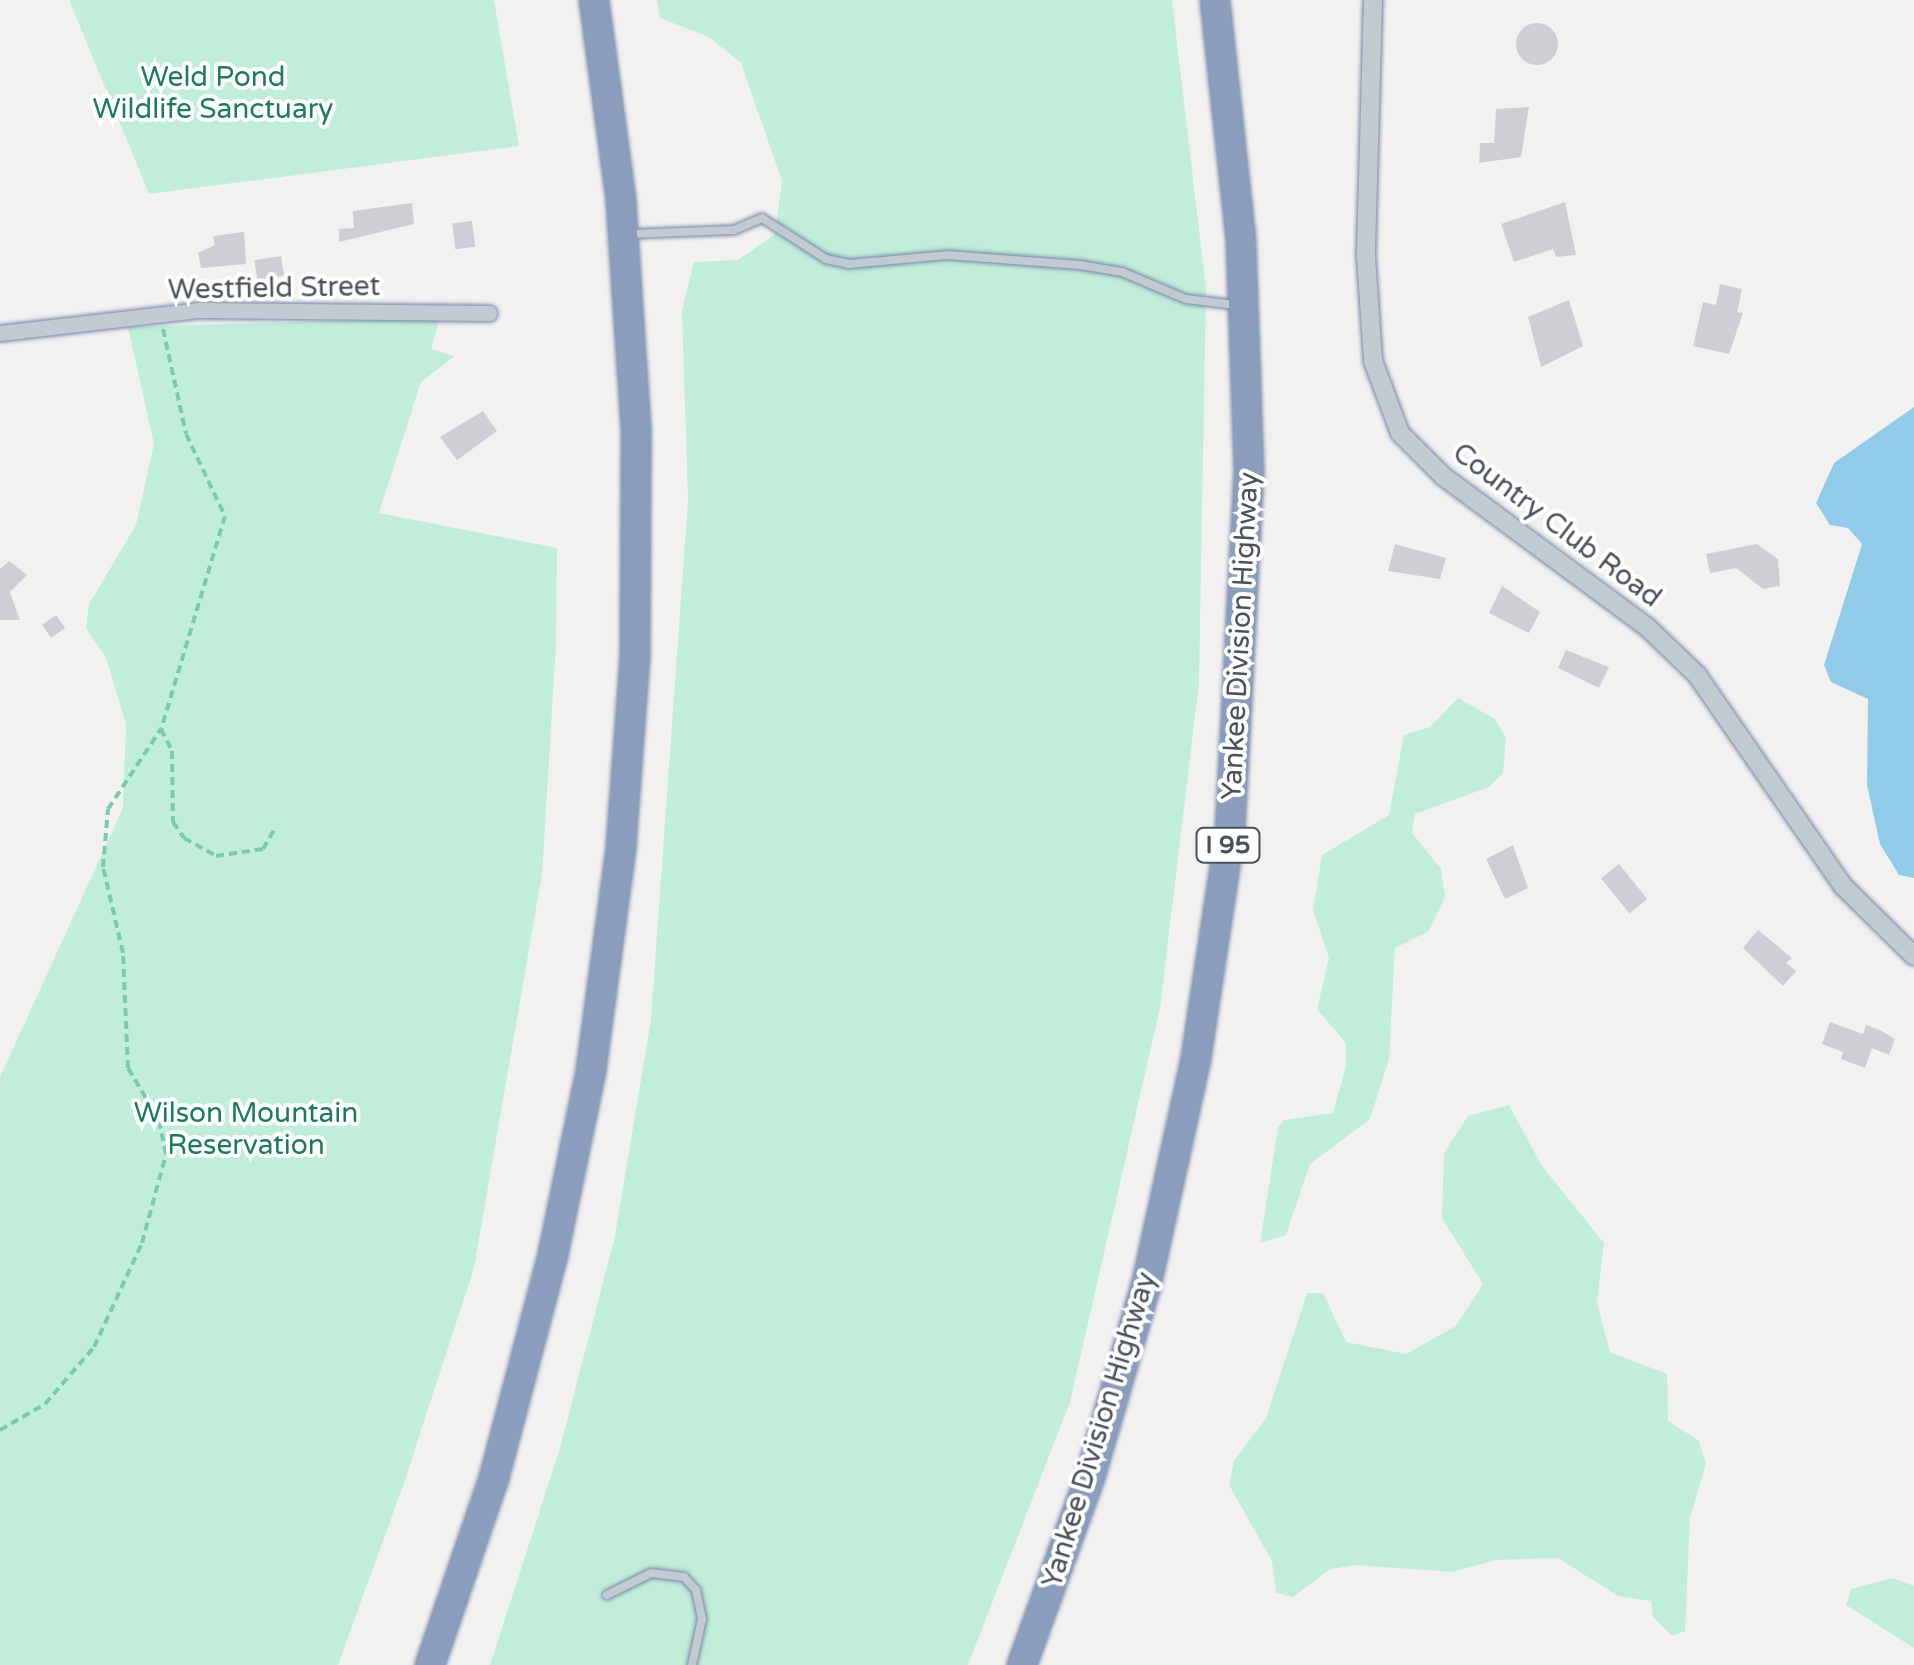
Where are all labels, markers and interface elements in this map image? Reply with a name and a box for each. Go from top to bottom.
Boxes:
park label: Weld Pond Wildlife Sanctuary [93,60,333,126]
street label: Westfield Street [167,269,381,307]
street label: Country Club Road [1446,436,1668,614]
street label: Yankee Division Highway [1215,471,1265,801]
road number: I 95 [1193,825,1263,865]
park label: Wilson Mountain Reservation [134,1096,358,1162]
street label: Yankee Division Highway [1035,1268,1163,1592]

